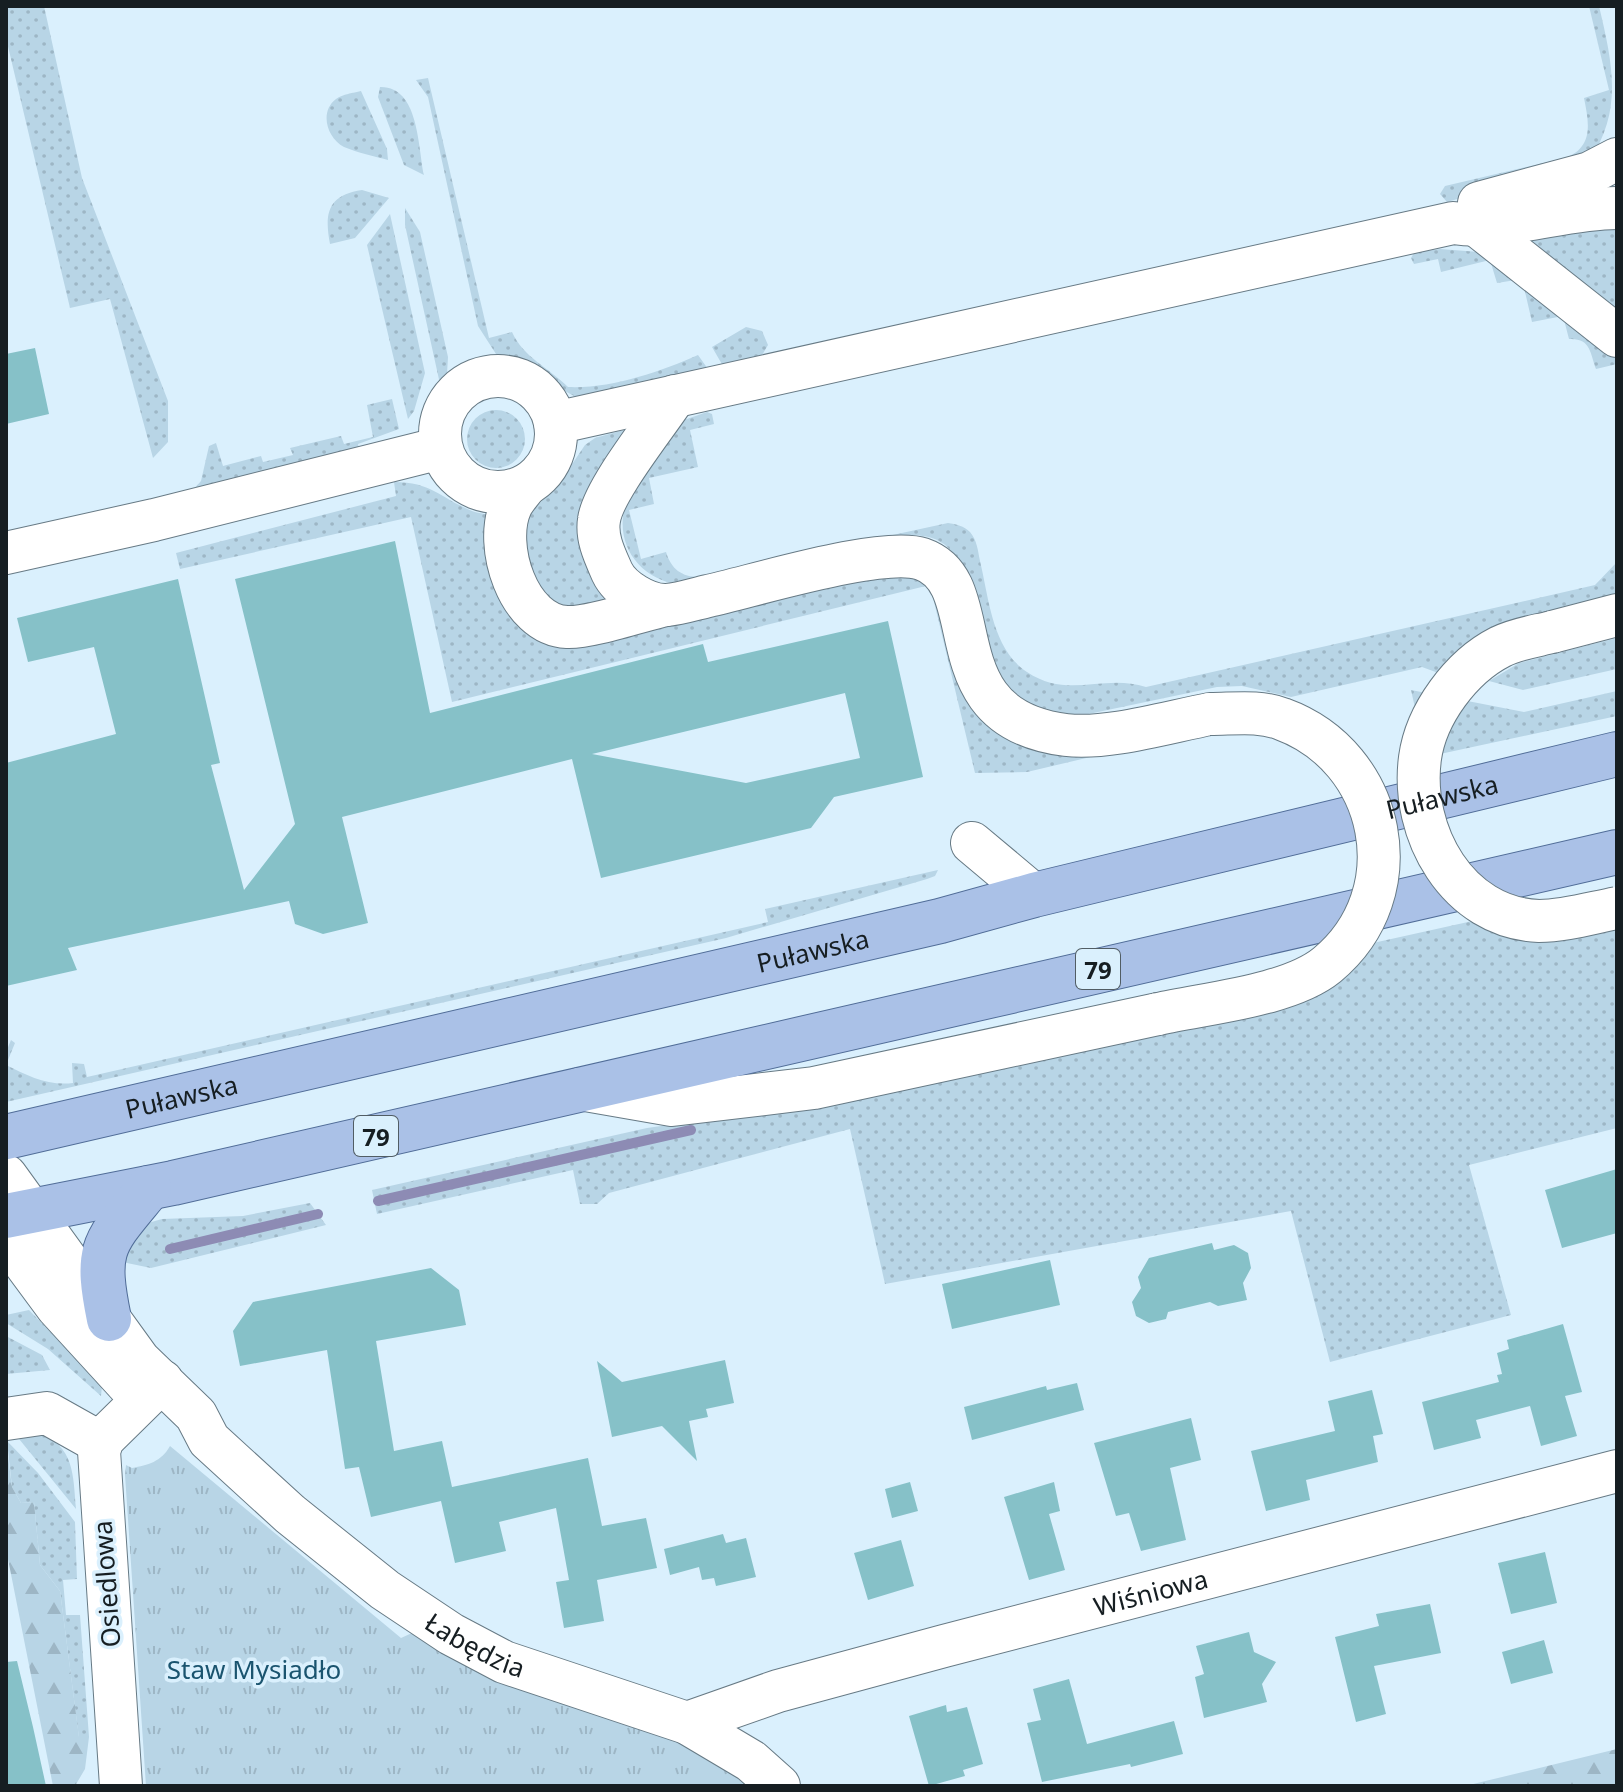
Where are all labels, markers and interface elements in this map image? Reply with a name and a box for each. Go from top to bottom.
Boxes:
street label: Puławska [1382,765,1502,827]
street label: Puławska [753,920,873,981]
road number: 79 [1076,949,1120,989]
street label: Puławska [122,1066,241,1127]
road number: 79 [354,1116,398,1156]
street label: Osiedlowa [84,1519,128,1649]
street label: Wiśniowa [1090,1560,1212,1624]
street label: Łabędzia [418,1604,530,1686]
park label: Staw Mysiadło [167,1651,341,1687]

